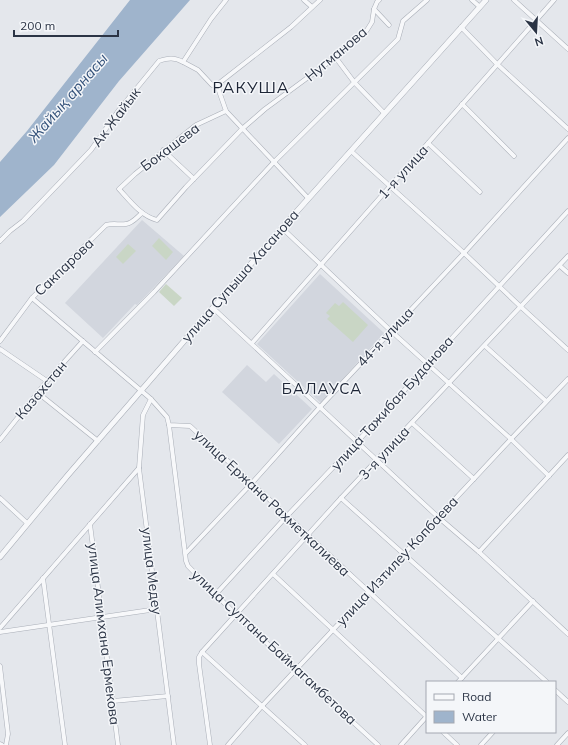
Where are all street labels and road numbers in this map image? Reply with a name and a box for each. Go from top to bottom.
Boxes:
street label: Нугманова [301,23,371,85]
street label: Ак Жайык [88,83,145,150]
street label: Бокашева [137,119,203,175]
street label: 1-я улица [374,141,432,203]
street label: улица Супыша Хасанова [177,206,303,346]
street label: Сакпарова [31,234,97,300]
street label: 44-я улица [353,303,417,371]
street label: улица Тажибая Буданова [327,332,457,474]
street label: Казахстан [11,357,71,423]
street label: 3-я улица [355,423,413,483]
street label: улица Ержана Рахметкалиева [190,426,354,580]
street label: улица Изтилеу Копбаева [332,493,462,629]
street label: улица Медеу [138,526,166,616]
street label: улица Алимхана Ермекова [84,542,124,726]
street label: улица Султана Баймагамбетова [187,565,361,729]

